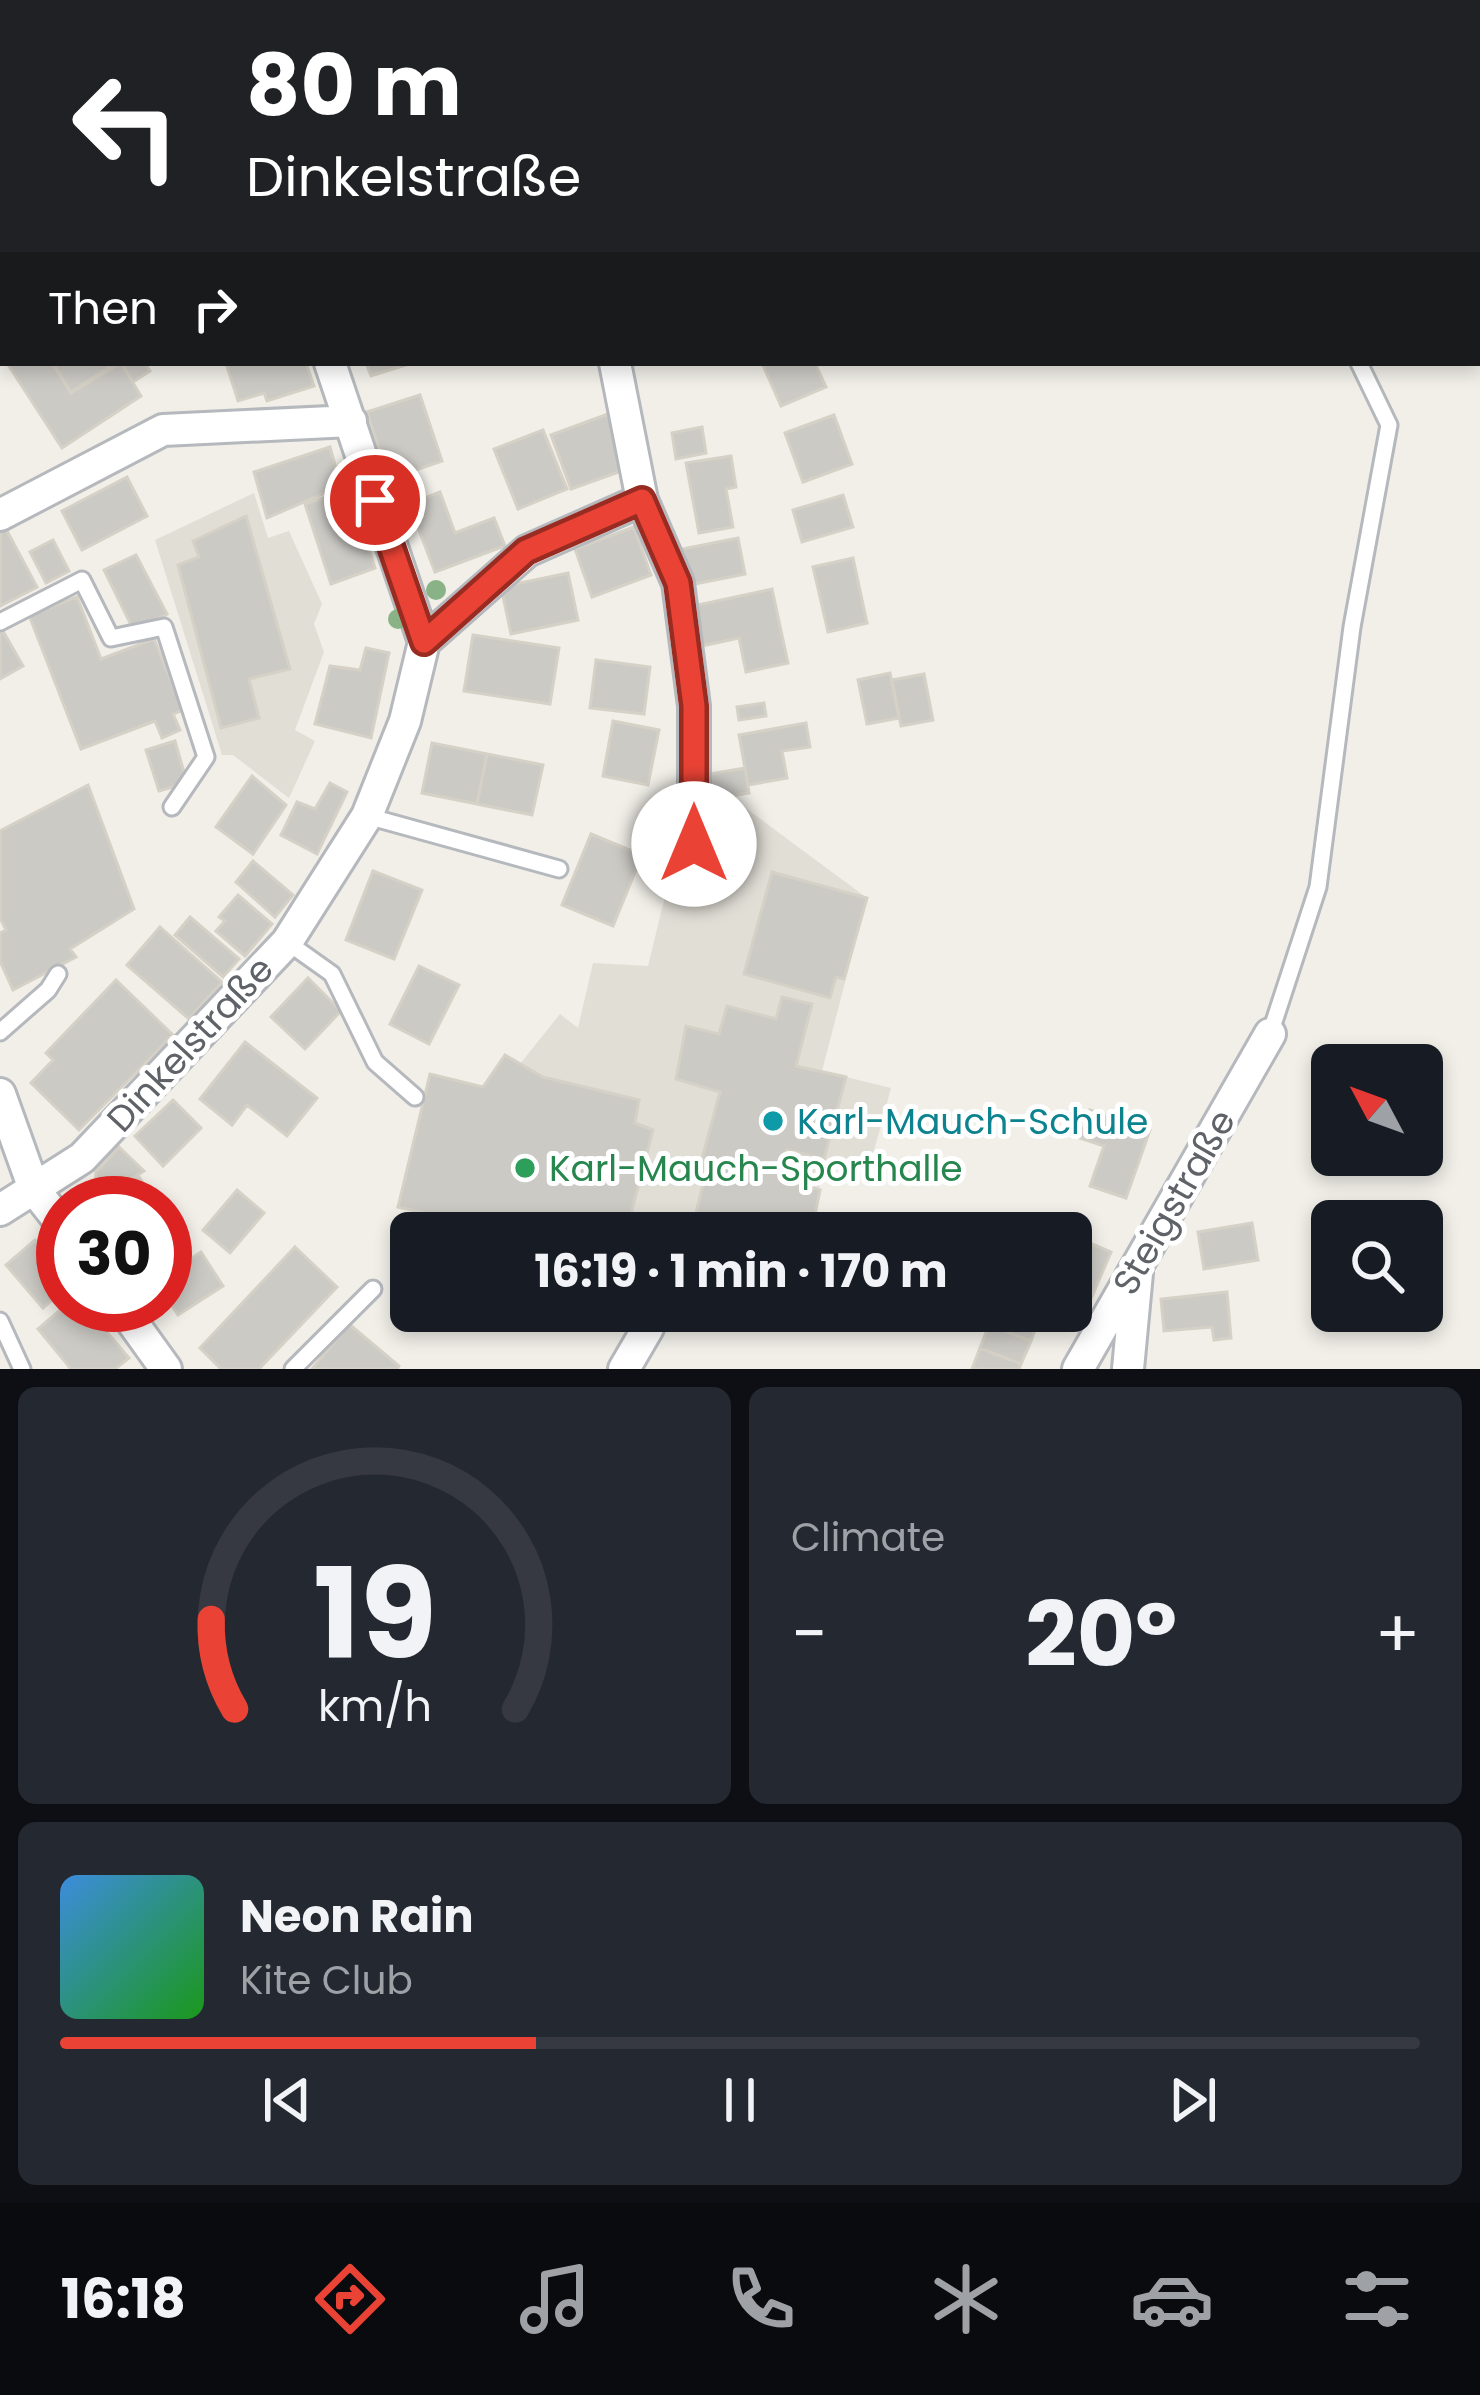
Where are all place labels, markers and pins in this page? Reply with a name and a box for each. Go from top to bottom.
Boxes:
pin [324,449,426,551]
place label: Karl-Mauch-Schule [797,1096,1148,1147]
marker: Karl-Mauch-Schule [760,1108,786,1134]
place label: Karl-Mauch-Sporthalle [549,1143,963,1194]
marker: Karl-Mauch-Sporthalle [512,1155,538,1181]

